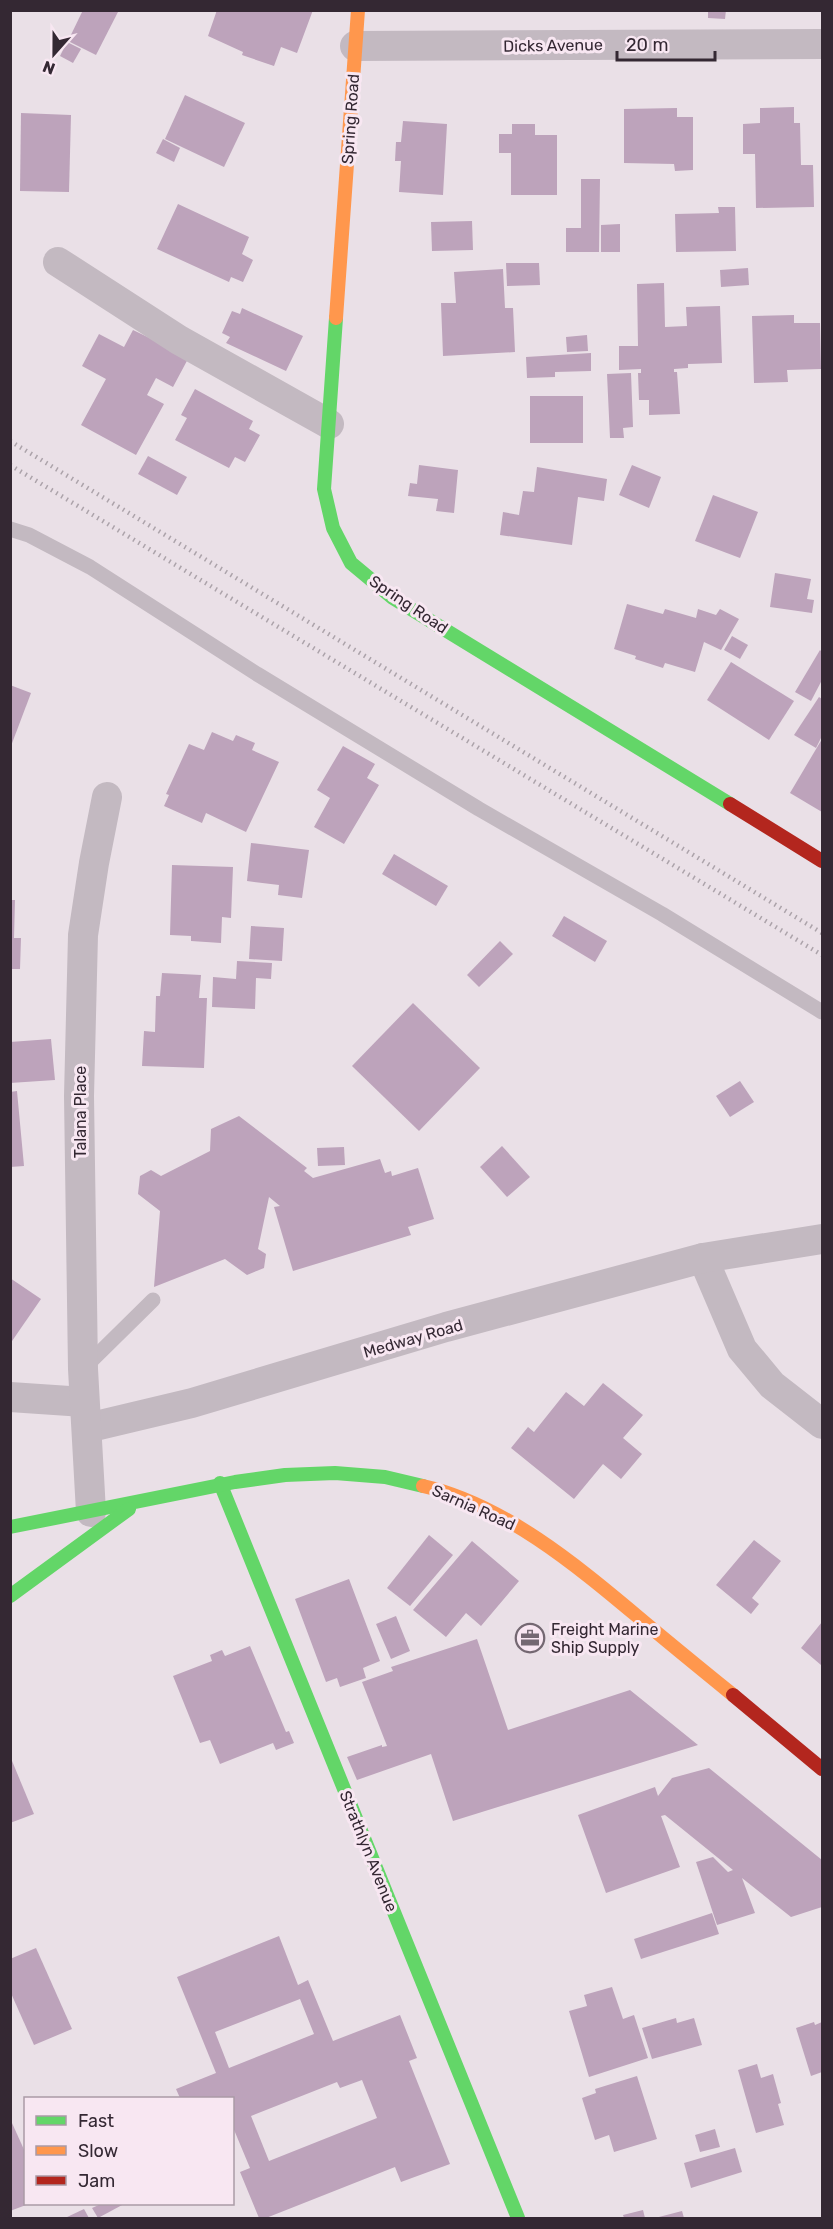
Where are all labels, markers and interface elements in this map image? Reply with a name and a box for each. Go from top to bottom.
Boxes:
north arrow [24,24,84,84]
scale bar [617,24,714,62]
text: 20 m [626,34,668,56]
street label: Dicks Avenue [503,35,603,56]
text: N [40,57,58,78]
street label: Spring Road [338,73,363,165]
street label: Spring Road [366,571,452,638]
street label: Talana Place [71,1066,90,1158]
street label: Medway Road [361,1315,465,1362]
street label: Sarnia Road [429,1481,518,1534]
place label: Freight Marine Ship Supply [551,1620,658,1657]
office icon: Freight Marine Ship Supply [514,1622,546,1654]
street label: Strathlyn Avenue [336,1788,401,1915]
legend [24,2097,234,2205]
text: Fast [78,2110,114,2132]
text: Slow [78,2140,118,2162]
text: Jam [78,2170,115,2192]

